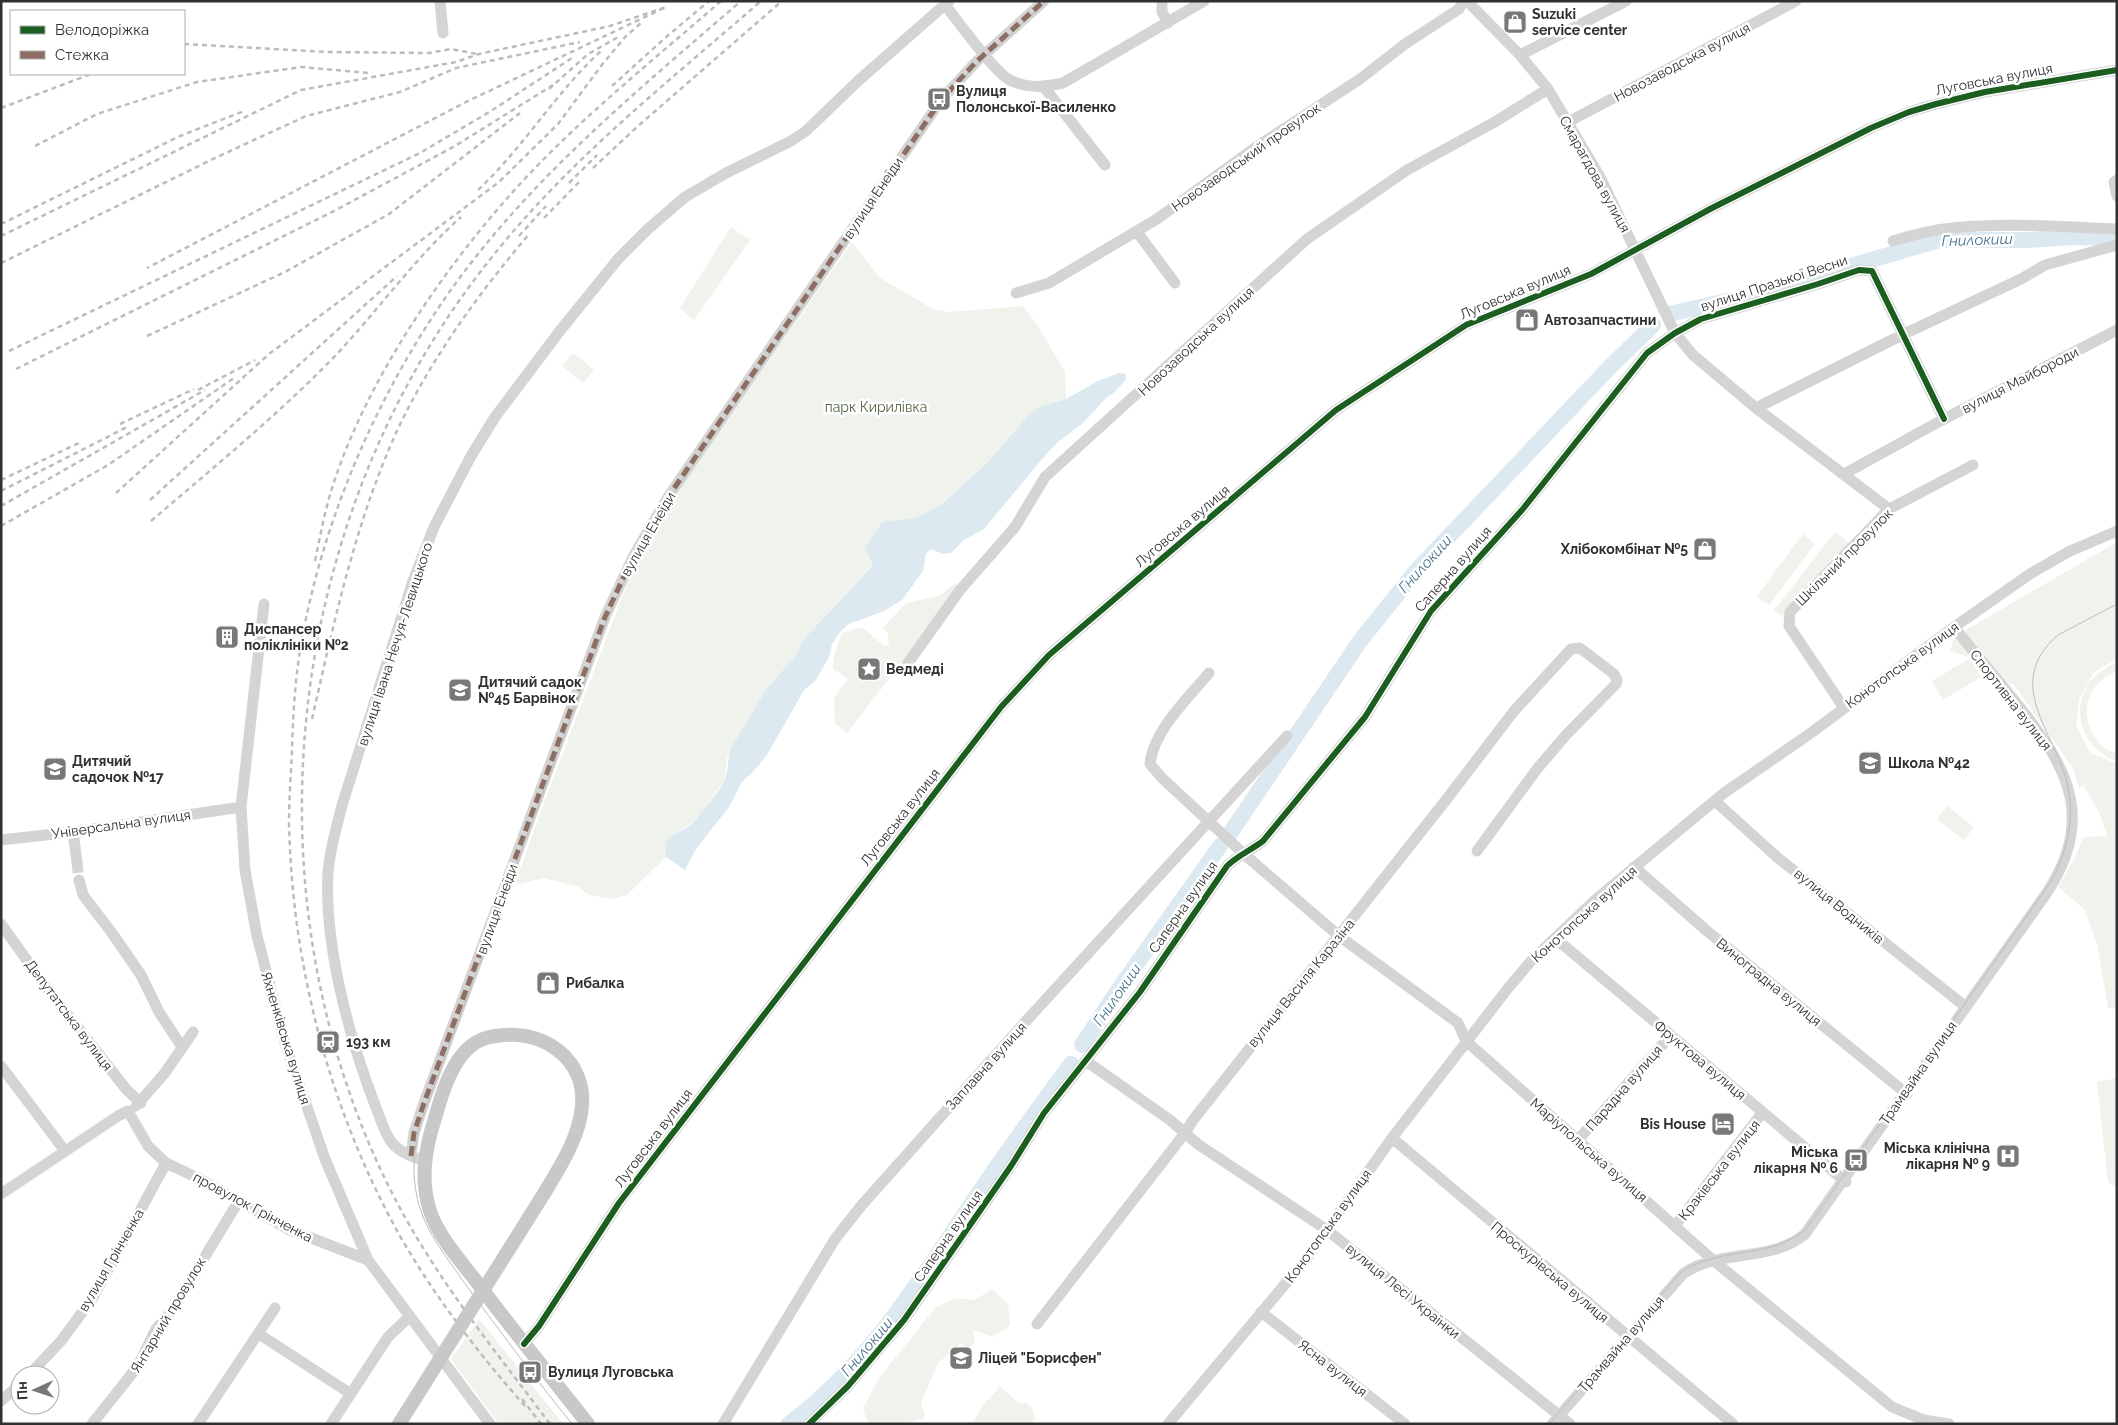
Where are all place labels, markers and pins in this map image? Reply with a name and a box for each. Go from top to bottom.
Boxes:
place label: Suzuki service center [1532,6,1628,38]
shop icon: Suzuki service center [1502,9,1528,35]
place label: Вулиця Полонської-Василенко [956,83,1117,115]
bus stop icon: Вулиця Полонської-Василенко [926,86,952,112]
shop icon: Автозапчастини [1514,307,1540,333]
place label: Автозапчастини [1544,312,1656,328]
shop icon: Хлібокомбінат №5 [1692,536,1718,562]
place label: Хлібокомбінат №5 [1560,541,1688,557]
place label: Диспансер поліклініки №2 [244,621,349,653]
building icon: Диспансер поліклініки №2 [214,624,240,650]
place icon: Ведмеді [856,656,882,682]
place label: Ведмеді [886,661,944,677]
place label: Дитячий садок №45 Барвінок [478,674,582,706]
school or university icon: Дитячий садок №45 Барвінок [447,677,473,703]
school or university icon: Школа №42 [1857,750,1883,776]
place label: Дитячий садочок №17 [72,753,164,785]
place label: Школа №42 [1888,755,1970,771]
school or university icon: Дитячий садочок №17 [42,756,68,782]
shop icon: Рибалка [535,970,561,996]
place label: Рибалка [566,975,624,991]
station icon: 193 км [315,1029,341,1055]
place label: 193 км [346,1034,391,1050]
hotel icon: Bis House [1710,1111,1736,1137]
place label: Bis House [1640,1116,1707,1132]
place label: Міська клінічна лікарня № 9 [1884,1140,1990,1172]
hospital icon: Міська клінічна лікарня № 9 [1995,1143,2021,1169]
place label: Міська лікарня № 6 [1754,1144,1838,1176]
bus stop icon: Міська лікарня № 6 [1843,1147,1869,1173]
school or university icon: Ліцей "Борисфен" [948,1345,974,1371]
place label: Ліцей "Борисфен" [978,1350,1102,1366]
bus stop icon: Вулиця Луговська [517,1359,543,1385]
place label: Вулиця Луговська [548,1364,674,1380]

